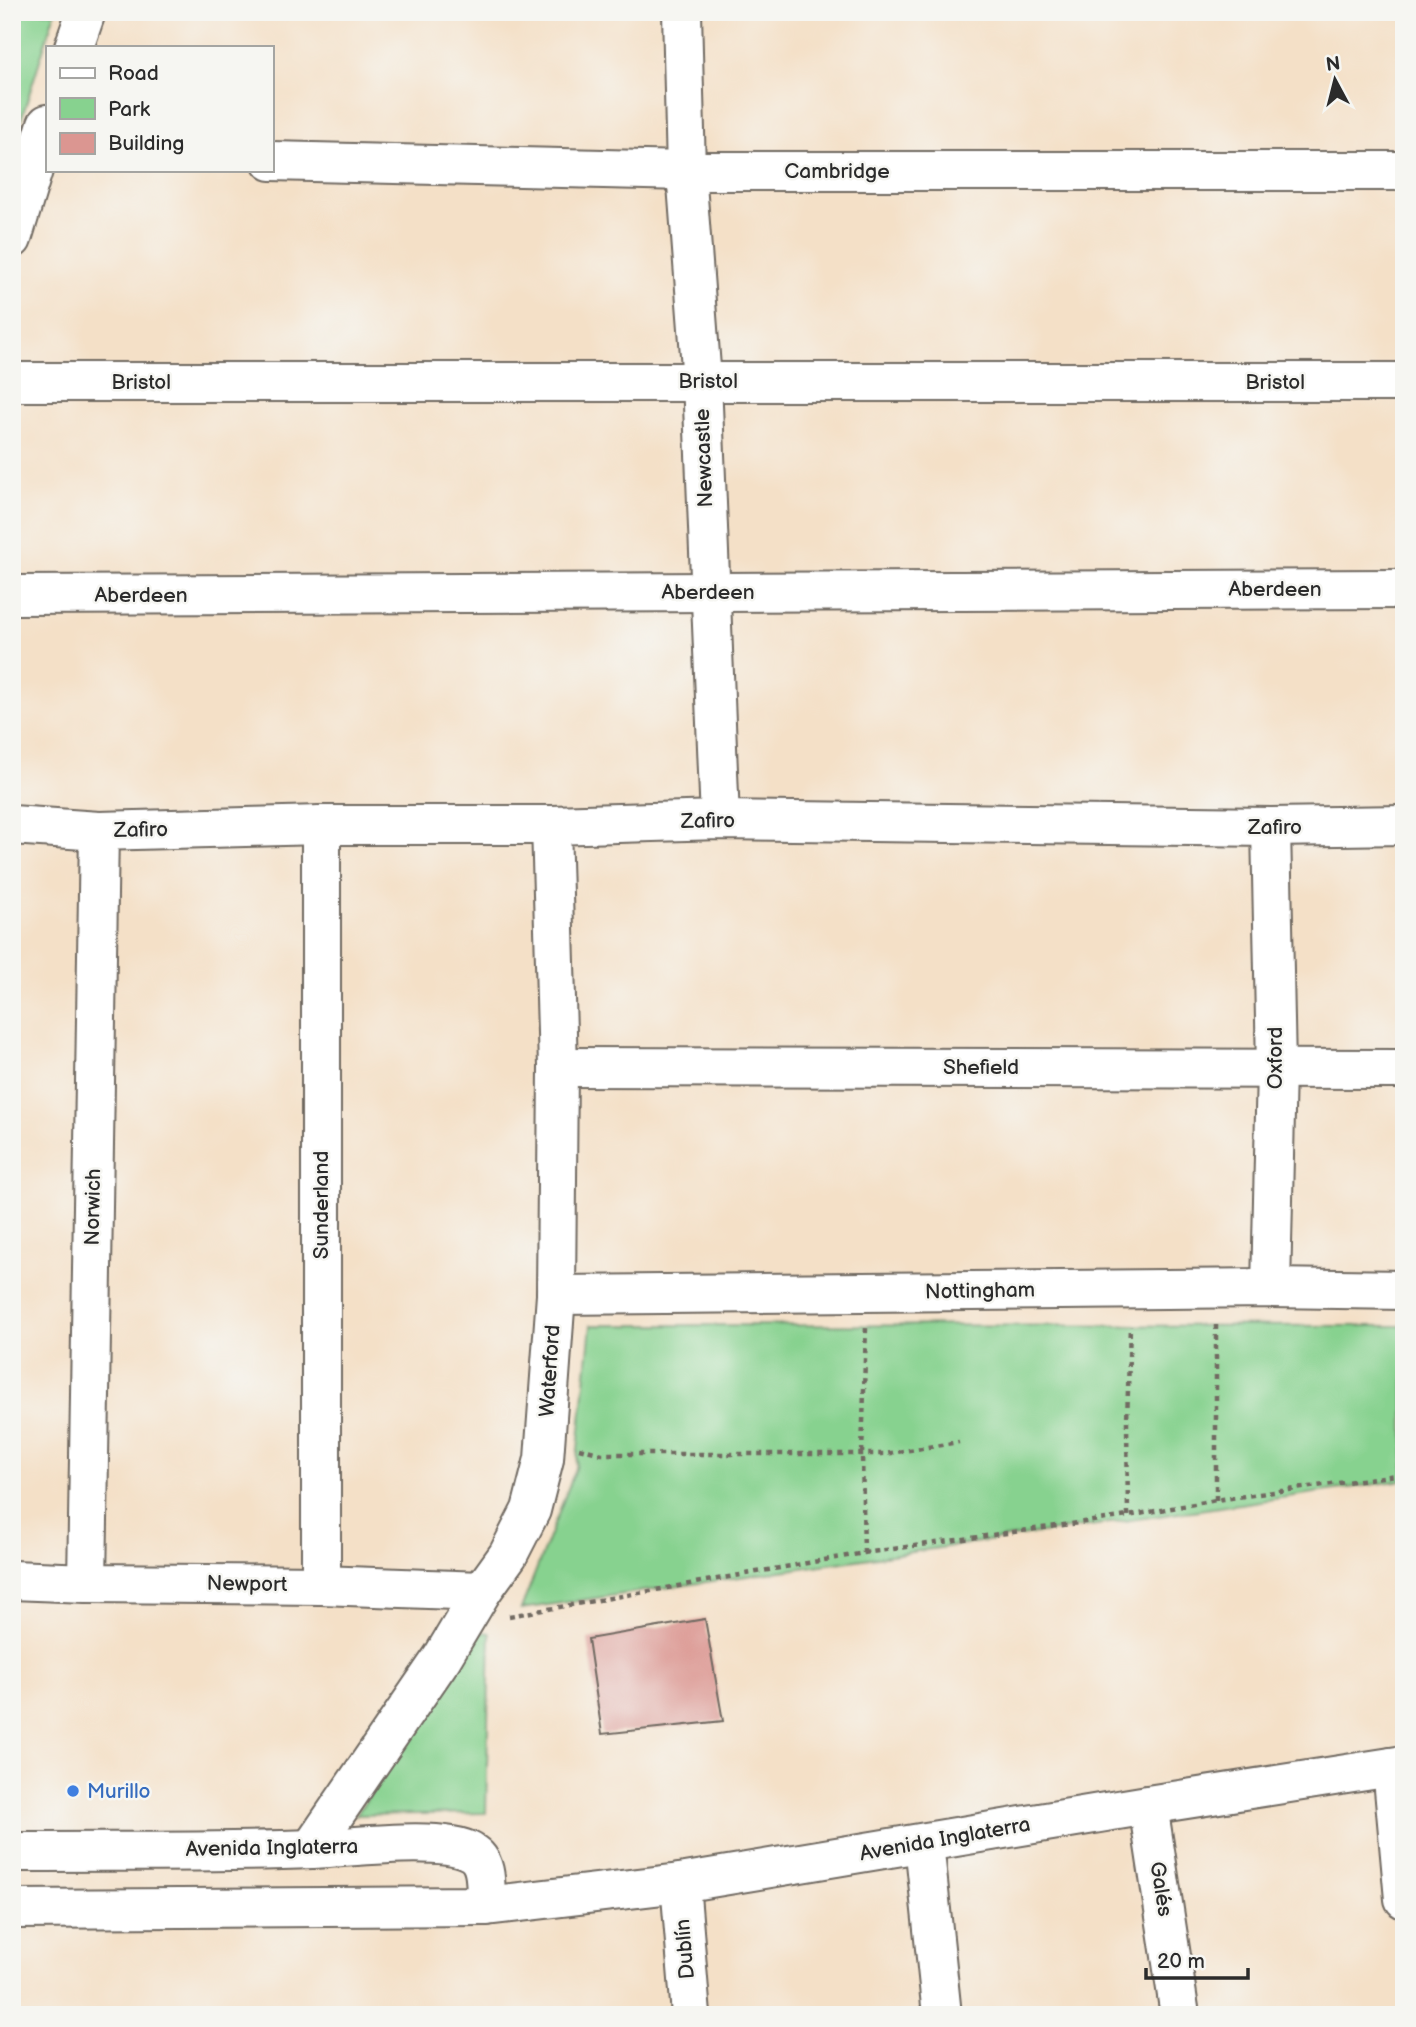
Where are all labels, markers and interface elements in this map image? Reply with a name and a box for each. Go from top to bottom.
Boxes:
legend [46,46,273,172]
north arrow [1300,46,1370,116]
text: N [1325,52,1342,77]
text: Road [108,61,159,86]
text: Park [108,97,151,122]
text: Building [108,131,184,156]
street label: Cambridge [784,159,890,184]
street label: Bristol [678,369,738,394]
street label: Bristol [111,370,171,395]
street label: Bristol [1245,370,1305,395]
street label: Newcastle [690,408,718,508]
street label: Aberdeen [1228,577,1322,602]
street label: Aberdeen [661,580,755,605]
street label: Aberdeen [94,583,188,608]
street label: Zafiro [680,808,735,834]
street label: Zafiro [1247,815,1302,840]
street label: Zafiro [113,817,168,843]
street label: Oxford [1263,1027,1288,1089]
street label: Shefield [943,1055,1019,1080]
street label: Sunderland [309,1151,334,1259]
street label: Norwich [80,1168,106,1246]
street label: Nottingham [925,1278,1035,1304]
street label: Waterford [534,1324,566,1418]
street label: Newport [206,1571,288,1597]
place label: Murillo [87,1779,151,1804]
marker: Murillo [65,1783,81,1799]
street label: Avenida Inglaterra [858,1812,1032,1866]
street label: Avenida Inglaterra [185,1834,359,1862]
street label: Galés [1144,1860,1178,1918]
street label: Dublín [670,1918,700,1980]
scale bar [1146,1936,1248,1980]
text: 20 m [1157,1949,1205,1974]

